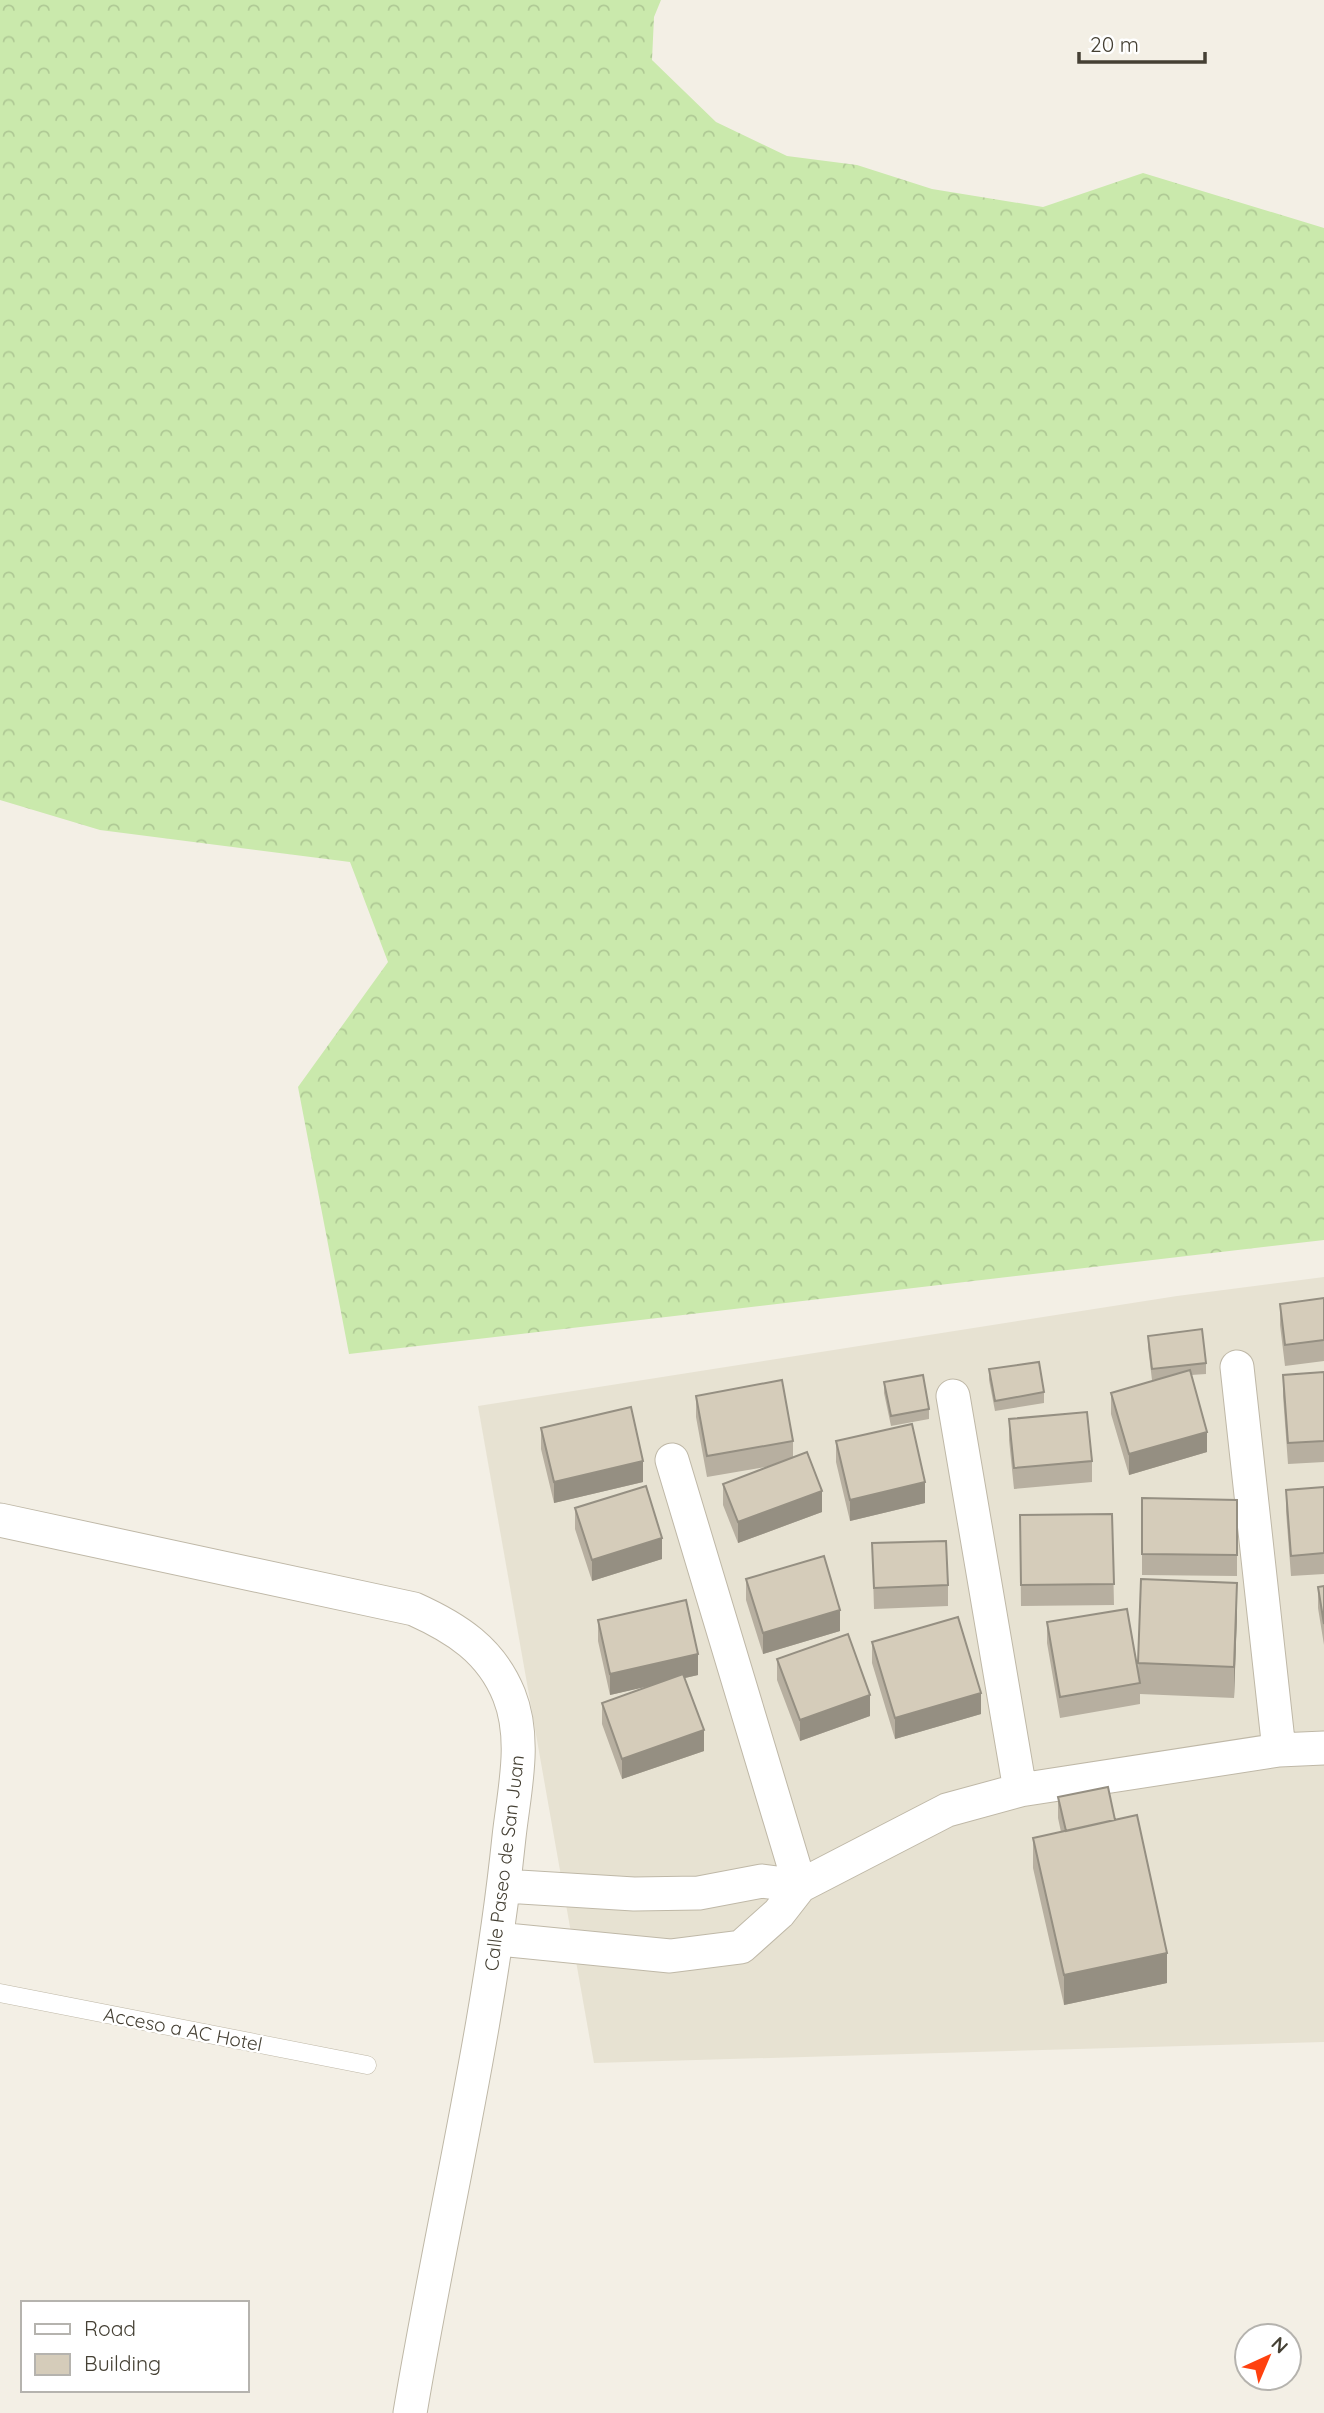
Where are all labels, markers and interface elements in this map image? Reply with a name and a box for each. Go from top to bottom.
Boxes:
scale bar [1079,21,1205,65]
text: 20 m [1090,31,1139,57]
street label: Calle Paseo de San Juan [479,1754,529,1972]
street label: Acceso a AC Hotel [101,2002,265,2056]
legend [21,2301,248,2392]
text: Road [84,2315,136,2341]
north arrow [1233,2322,1303,2392]
text: N [1266,2331,1293,2358]
text: Building [84,2350,161,2376]

